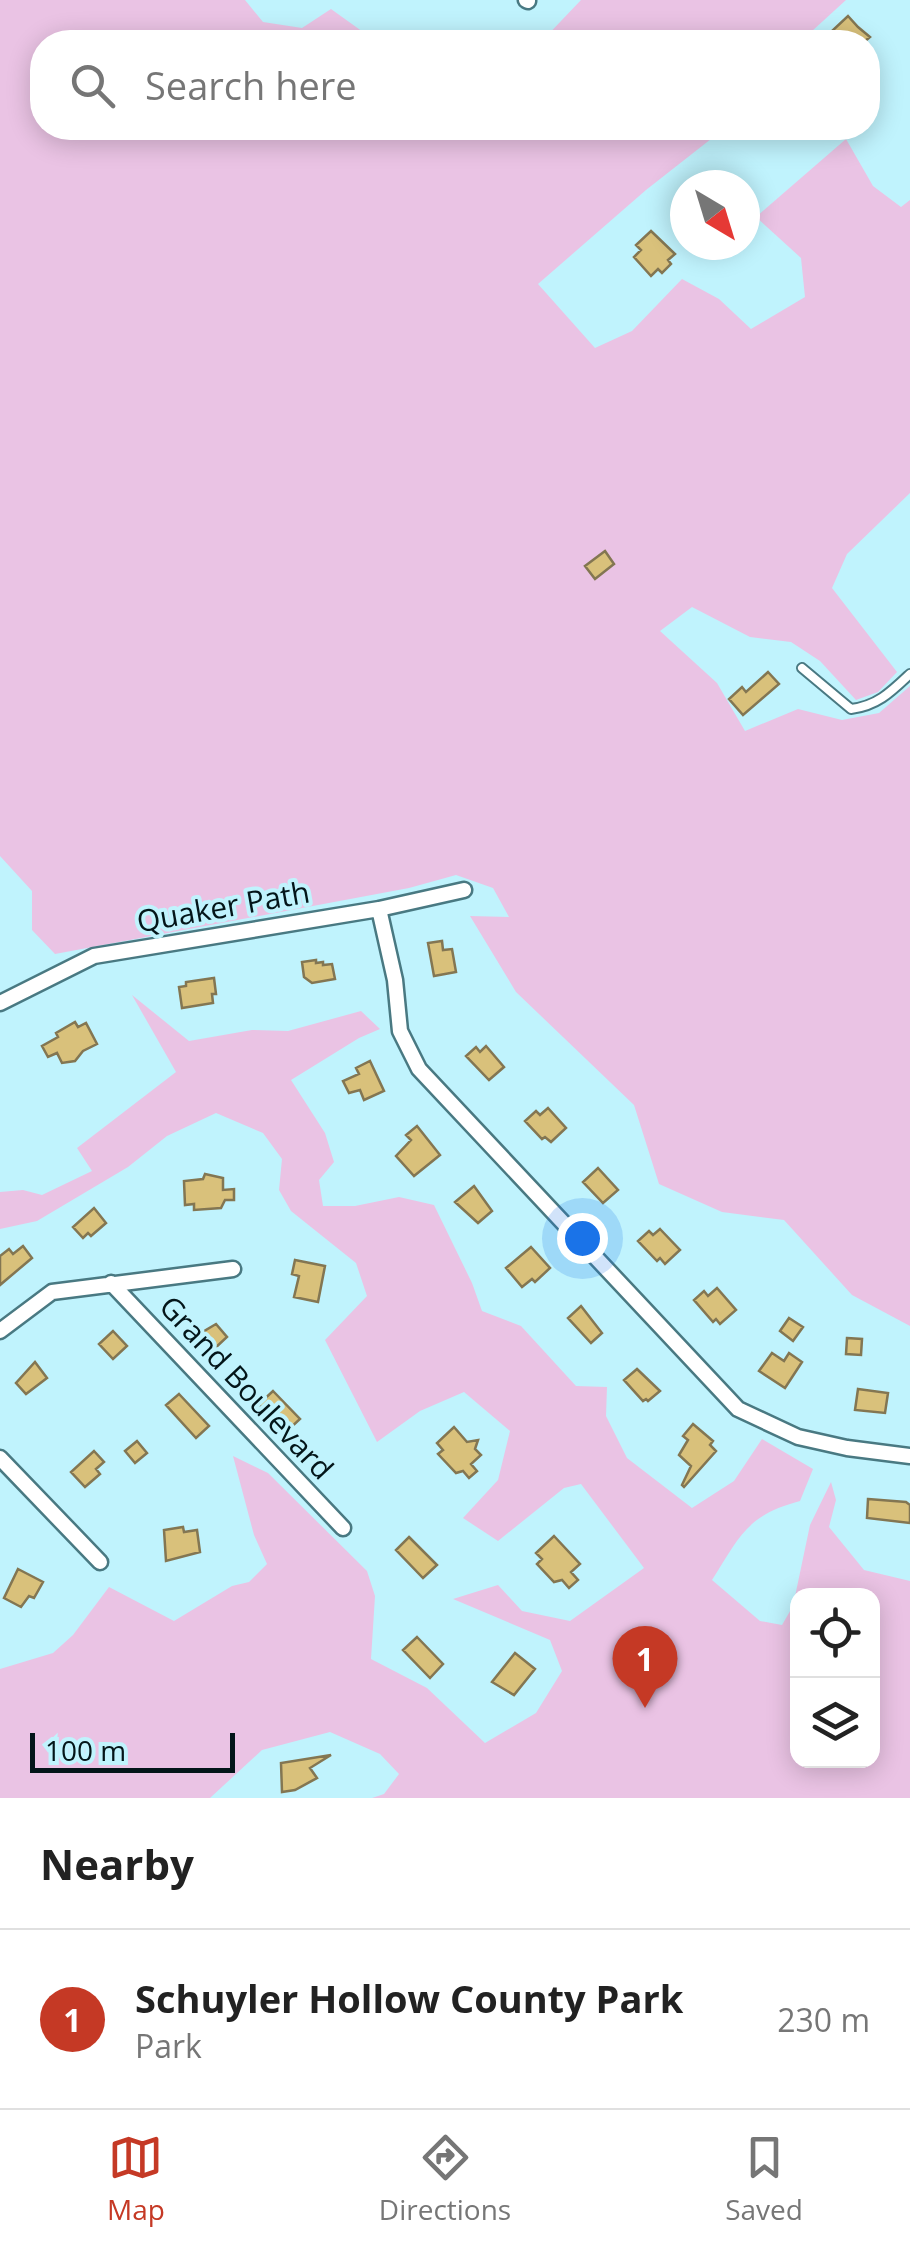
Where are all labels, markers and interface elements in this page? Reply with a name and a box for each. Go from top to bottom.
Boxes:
search box [30,30,880,140]
icon: search [65,58,120,113]
text: Search here [145,59,357,111]
north arrow [670,170,760,260]
street label: Quaker Path [133,871,313,941]
your location [557,1213,608,1264]
street label: Grand Boulevard [151,1286,343,1488]
map controls [790,1588,880,1768]
button: locate [790,1588,880,1678]
pin: 1 [612,1626,678,1708]
button: layers [790,1678,880,1768]
scale bar [30,1728,235,1772]
text: 100 m [45,1731,126,1769]
text: Nearby [40,1835,194,1892]
text: Schuyler Hollow County Park [135,1972,683,2024]
text: 1 [63,1998,82,2041]
text: 230 m [777,1998,870,2041]
text: Park [135,2024,202,2067]
tab: Map [107,2130,165,2228]
tab: Directions [379,2130,511,2228]
tab: Saved [725,2130,803,2228]

